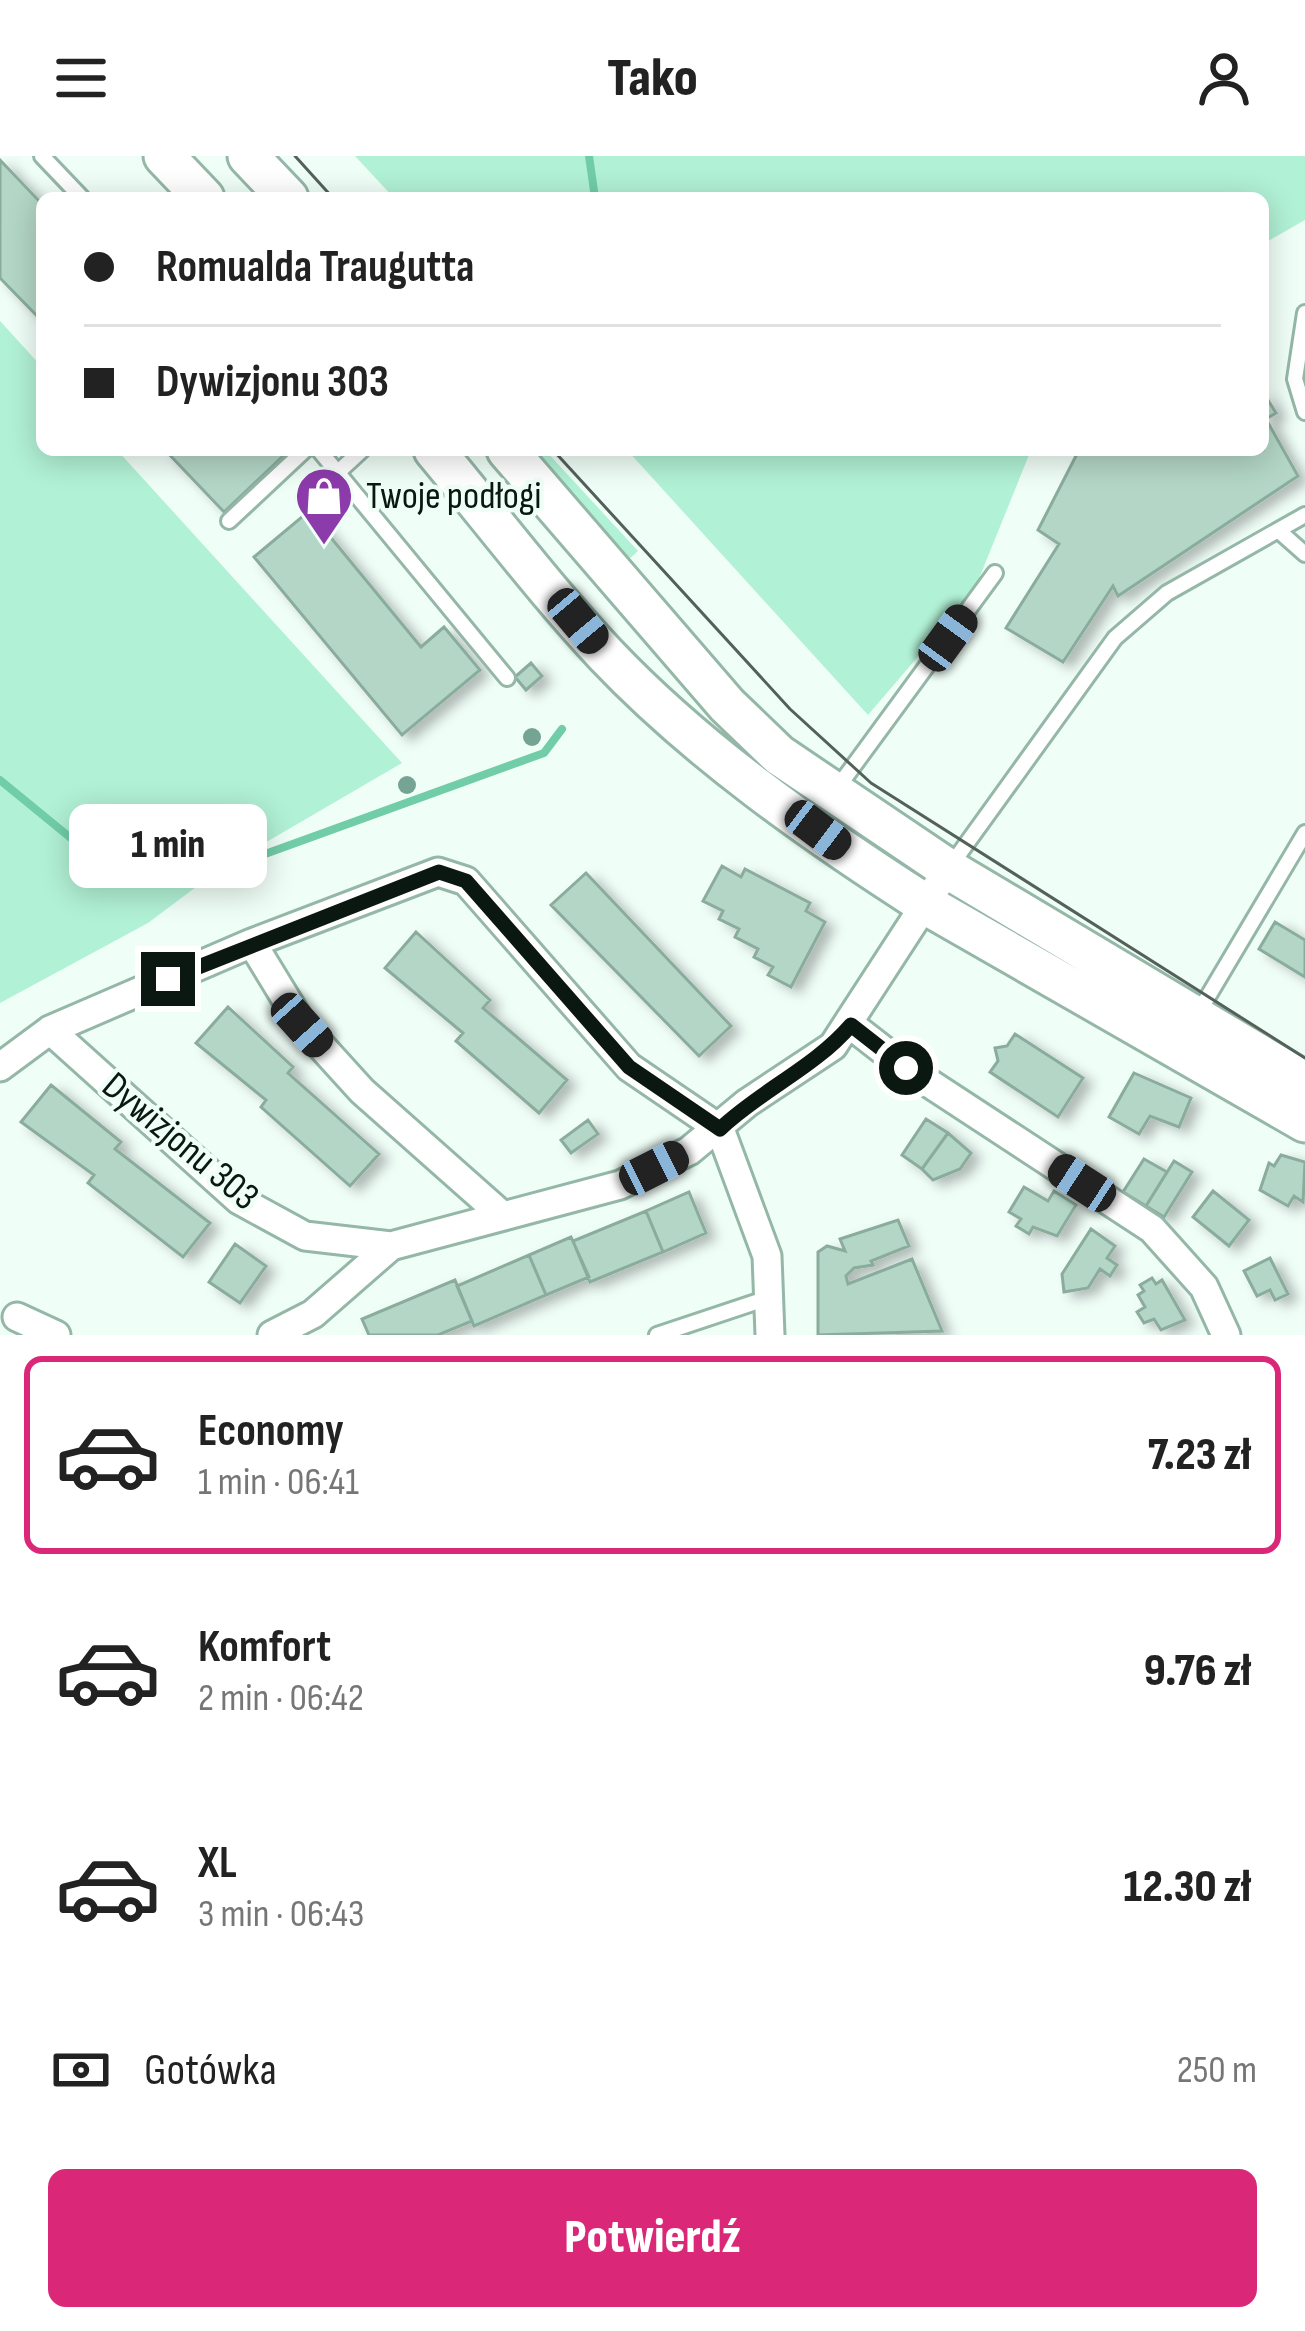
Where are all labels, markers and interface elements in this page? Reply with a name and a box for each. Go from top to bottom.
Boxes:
icon: menu [48,45,114,111]
icon: person [1191,45,1257,111]
text: Tako [607,46,698,111]
text: Romualda Traugutta [156,240,474,295]
text: Dywizjonu 303 [156,355,389,410]
shop icon: Twoje podłogi [293,465,355,547]
place label: Twoje podłogi [366,473,542,520]
car [541,582,615,660]
car [912,598,984,678]
car [778,794,858,866]
callout: 1 min [69,805,267,889]
text: 1 min [131,822,205,869]
route end [141,952,195,1006]
car [265,986,339,1064]
route start [879,1041,933,1095]
street label: Dywizjonu 303 [92,1063,268,1221]
car [614,1136,694,1200]
car [1042,1148,1122,1218]
icon: car [54,1401,162,1509]
text: Economy [198,1404,344,1459]
text: 7.23 zł [1148,1428,1251,1483]
text: 1 min · 06:41 [198,1459,359,1506]
icon: car [54,1617,162,1725]
text: Komfort [198,1620,331,1675]
text: 9.76 zł [1144,1644,1251,1699]
text: 2 min · 06:42 [198,1675,364,1722]
icon: car [54,1833,162,1941]
text: XL [198,1836,237,1891]
text: 12.30 zł [1124,1860,1251,1915]
text: 3 min · 06:43 [198,1891,364,1938]
icon: cash [48,2037,114,2103]
text: Gotówka [144,2043,277,2098]
text: 250 m [1177,2047,1257,2094]
button: Potwierdź [48,2169,1257,2307]

